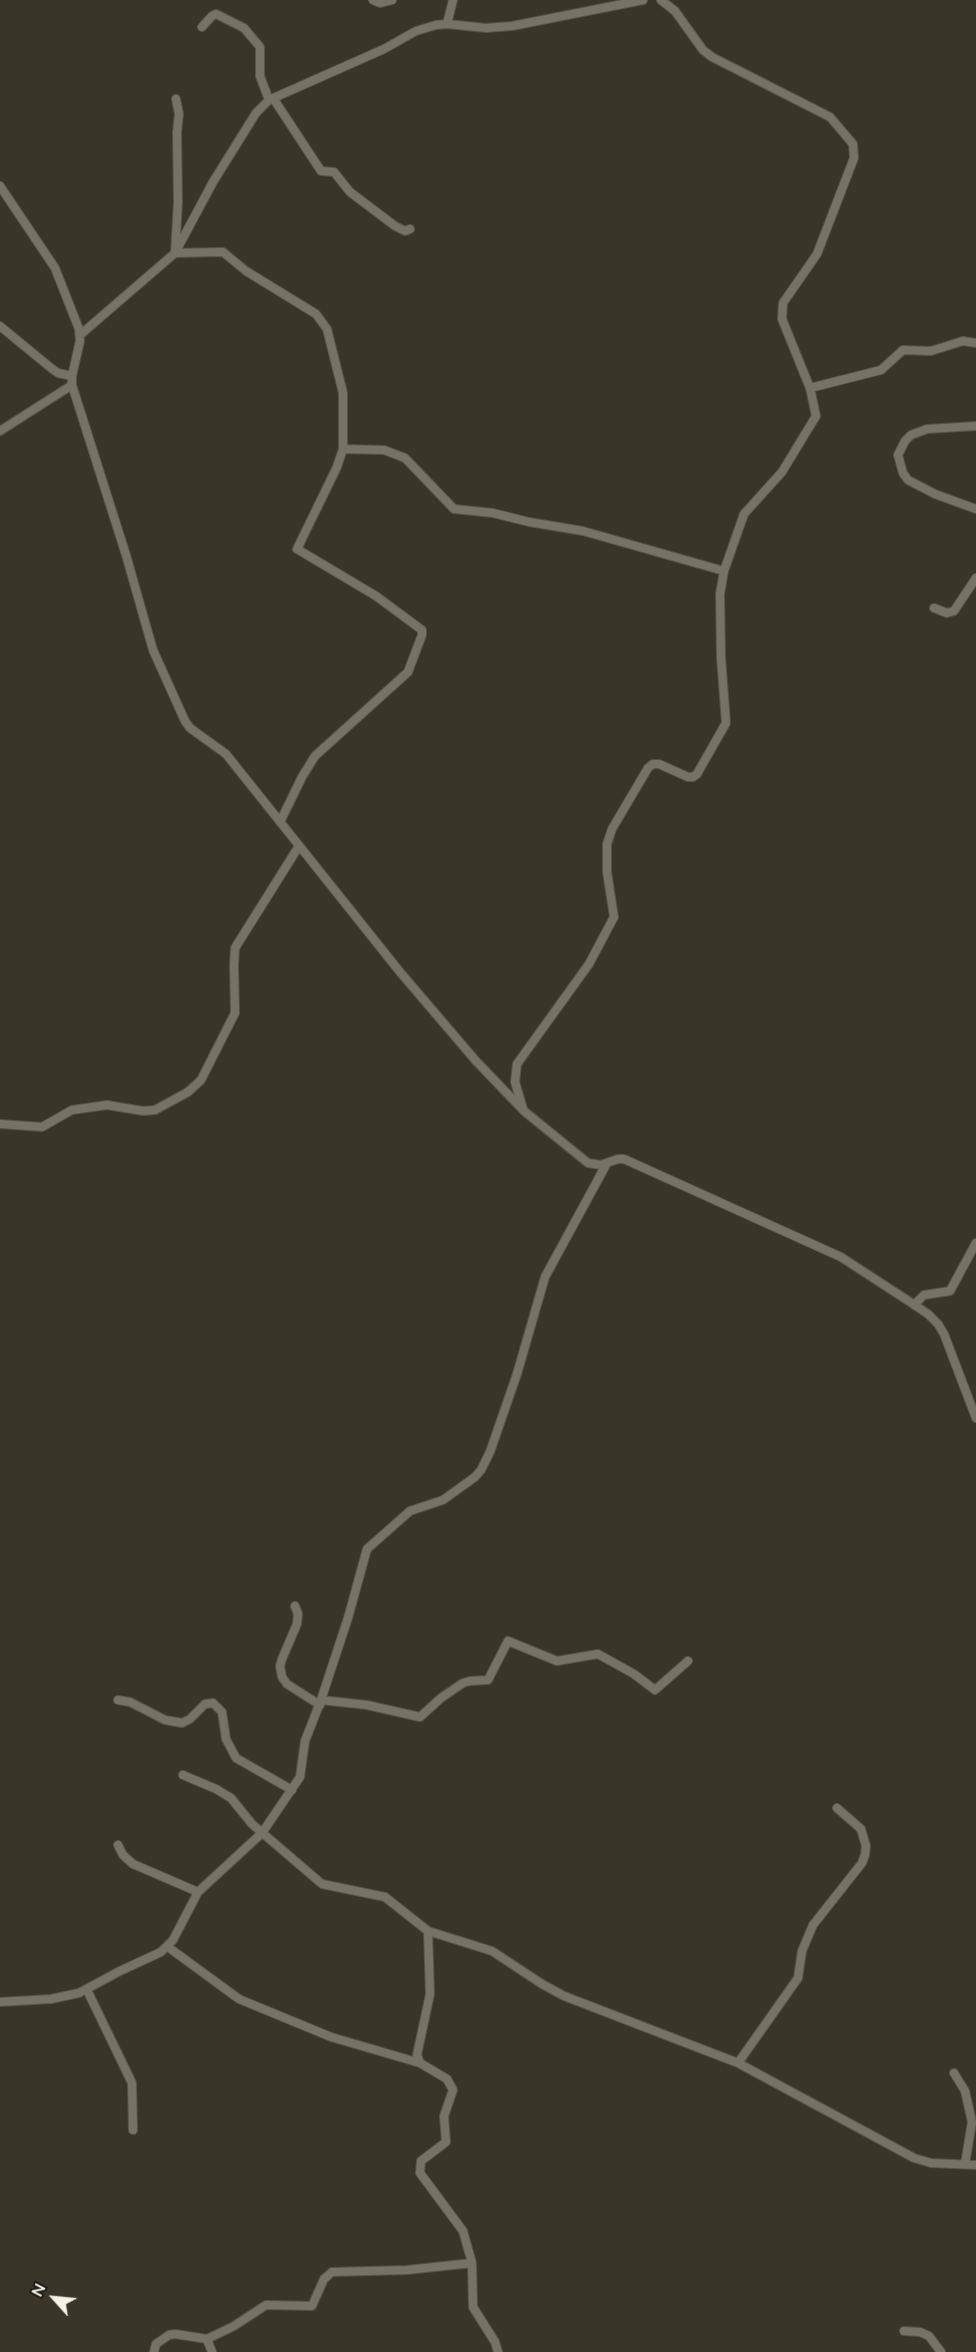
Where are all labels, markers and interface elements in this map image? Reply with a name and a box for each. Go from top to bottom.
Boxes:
north arrow [24,2268,84,2328]
text: N [26,2280,50,2300]

